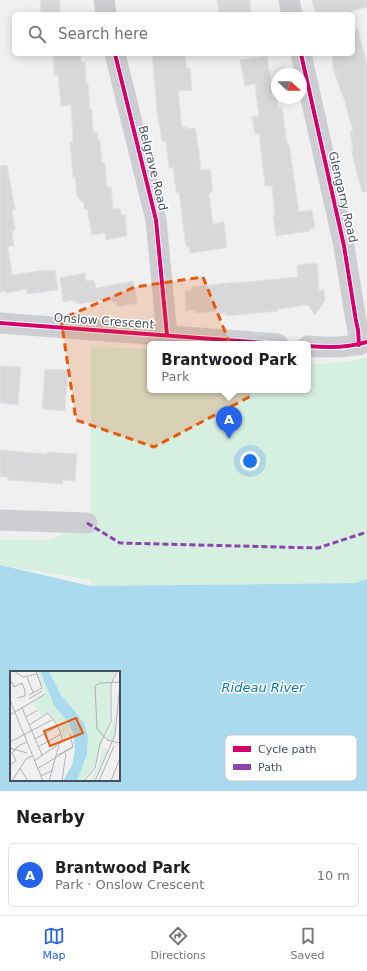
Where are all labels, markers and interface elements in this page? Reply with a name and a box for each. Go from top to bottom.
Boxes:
search box [12,12,355,56]
icon: search [26,23,48,45]
text: Search here [58,25,148,43]
north arrow [271,68,307,104]
street label: Belgrave Road [136,124,170,212]
street label: Glengarry Road [326,150,360,244]
street label: Onslow Crescent [53,311,155,332]
popup [147,341,311,393]
text: Brantwood Park [161,351,297,369]
text: Park [161,369,189,384]
pin: A [216,406,242,439]
your location [240,451,260,471]
inset map [10,671,120,781]
water label: Rideau River [222,680,306,695]
legend [225,735,357,781]
text: Cycle path [258,743,317,756]
text: Path [258,761,282,774]
text: Nearby [16,807,85,827]
text: Brantwood Park [55,859,190,877]
text: A [25,868,35,883]
text: 10 m [317,868,350,883]
text: Park · Onslow Crescent [55,877,204,892]
tab: Map [42,925,66,962]
tab: Directions [150,925,206,962]
tab: Saved [291,925,325,962]

